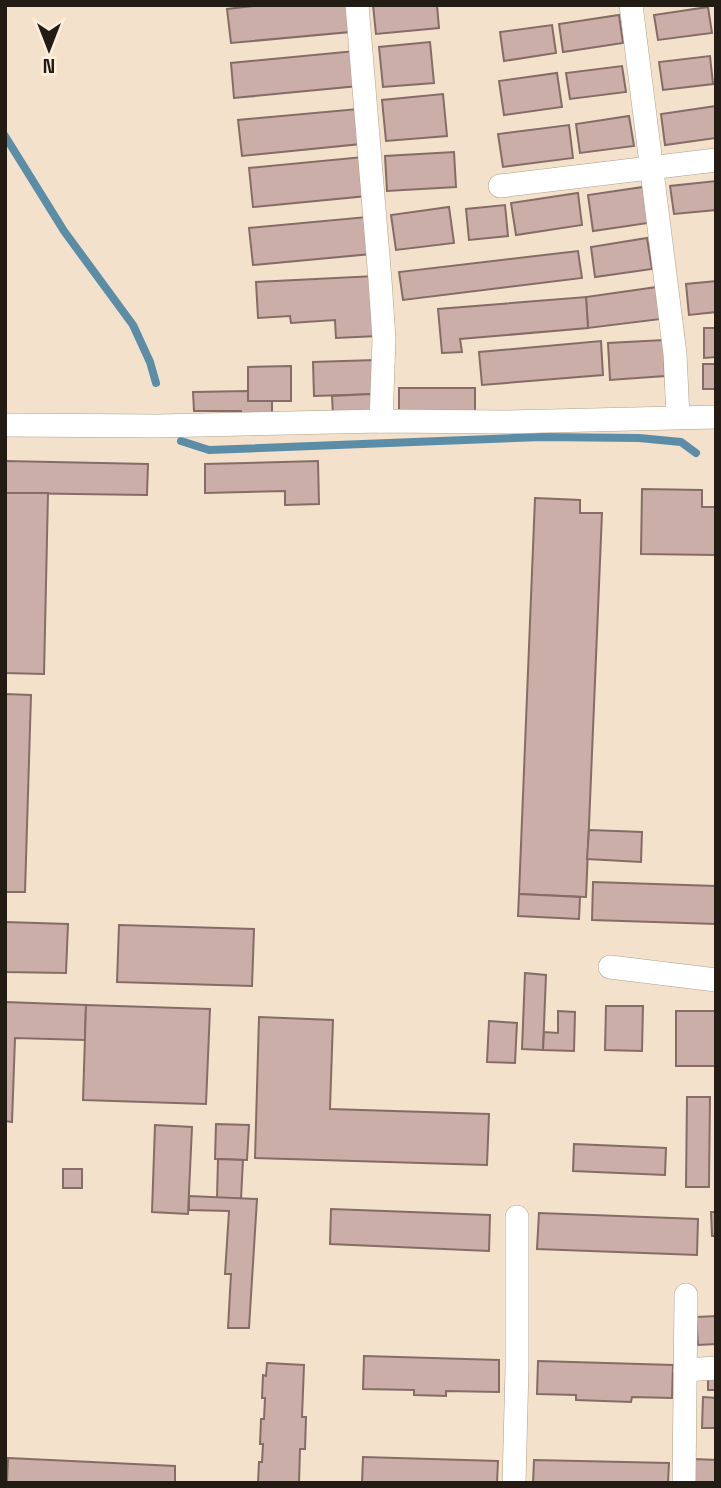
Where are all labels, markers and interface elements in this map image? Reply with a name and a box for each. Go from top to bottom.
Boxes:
north arrow [14,14,84,84]
text: N [43,53,55,78]

